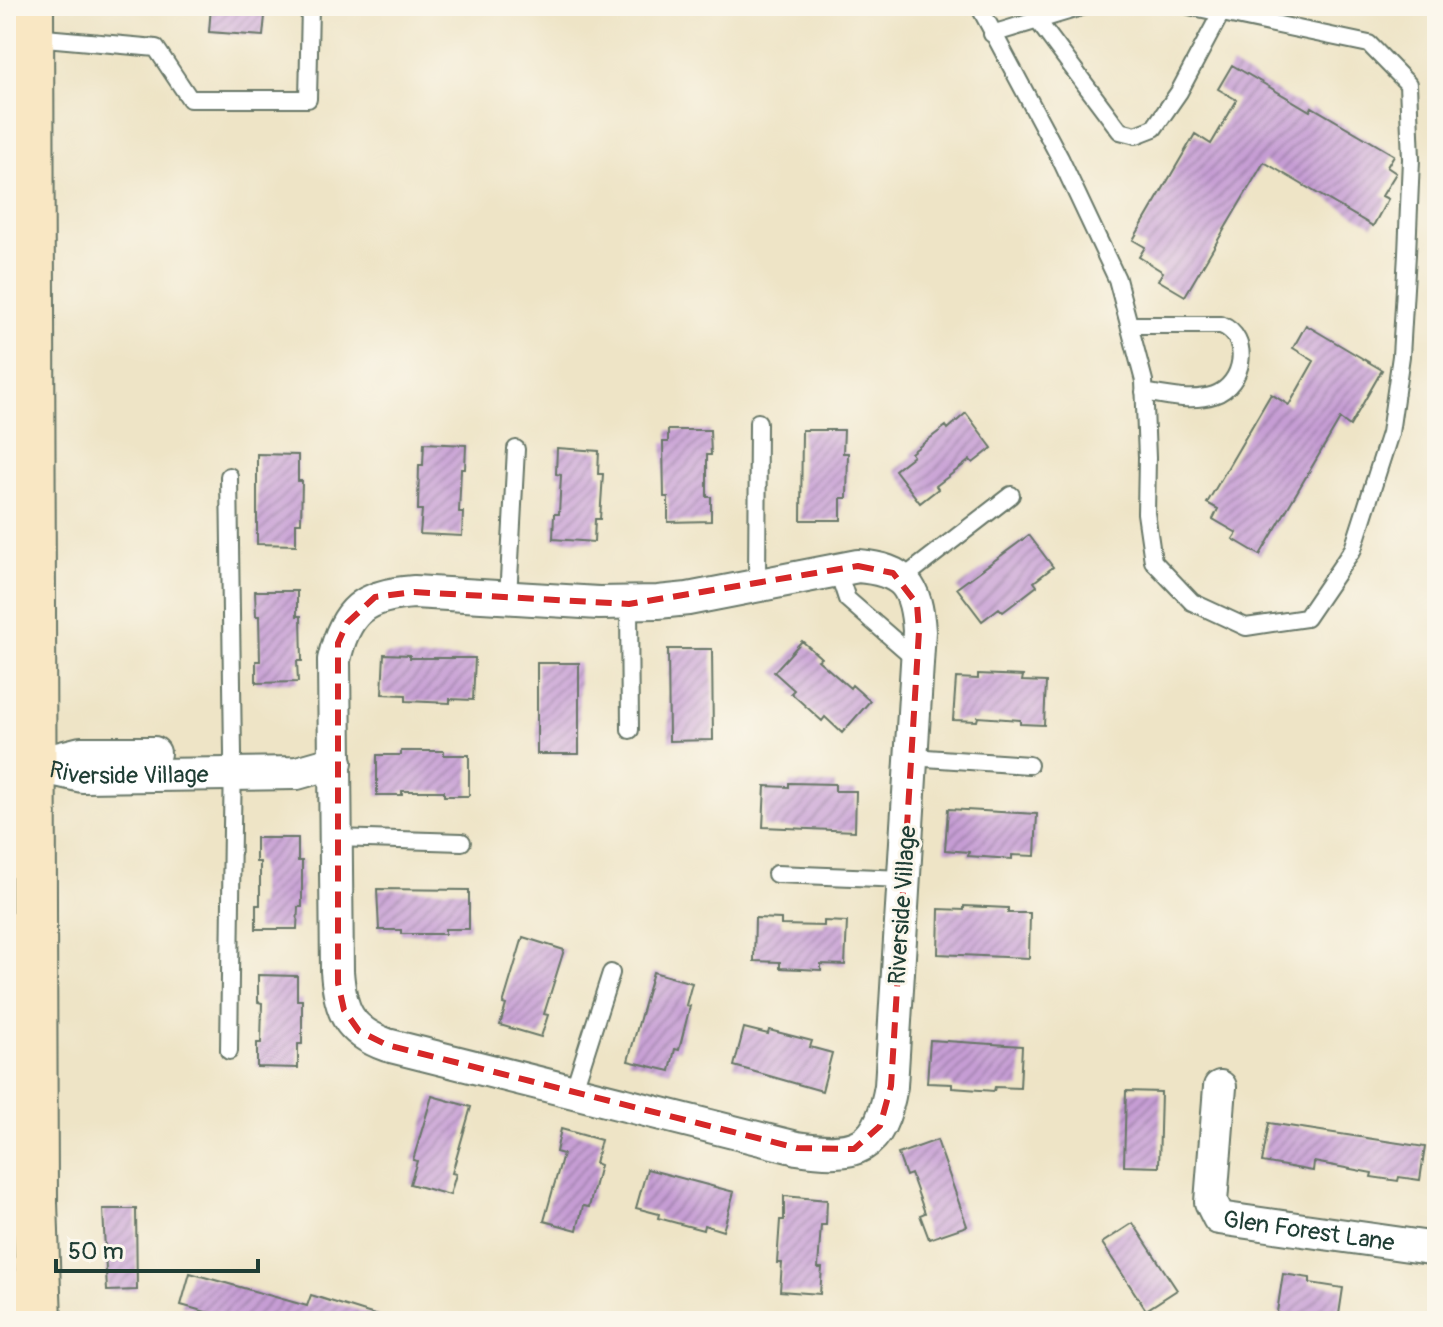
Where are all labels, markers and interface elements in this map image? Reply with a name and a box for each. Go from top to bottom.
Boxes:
street label: Riverside Village [47,755,209,791]
street label: Riverside Village [882,824,923,985]
street label: Glen Forest Lane [1221,1205,1396,1258]
scale bar [56,1223,258,1273]
text: 50 m [68,1237,124,1266]

